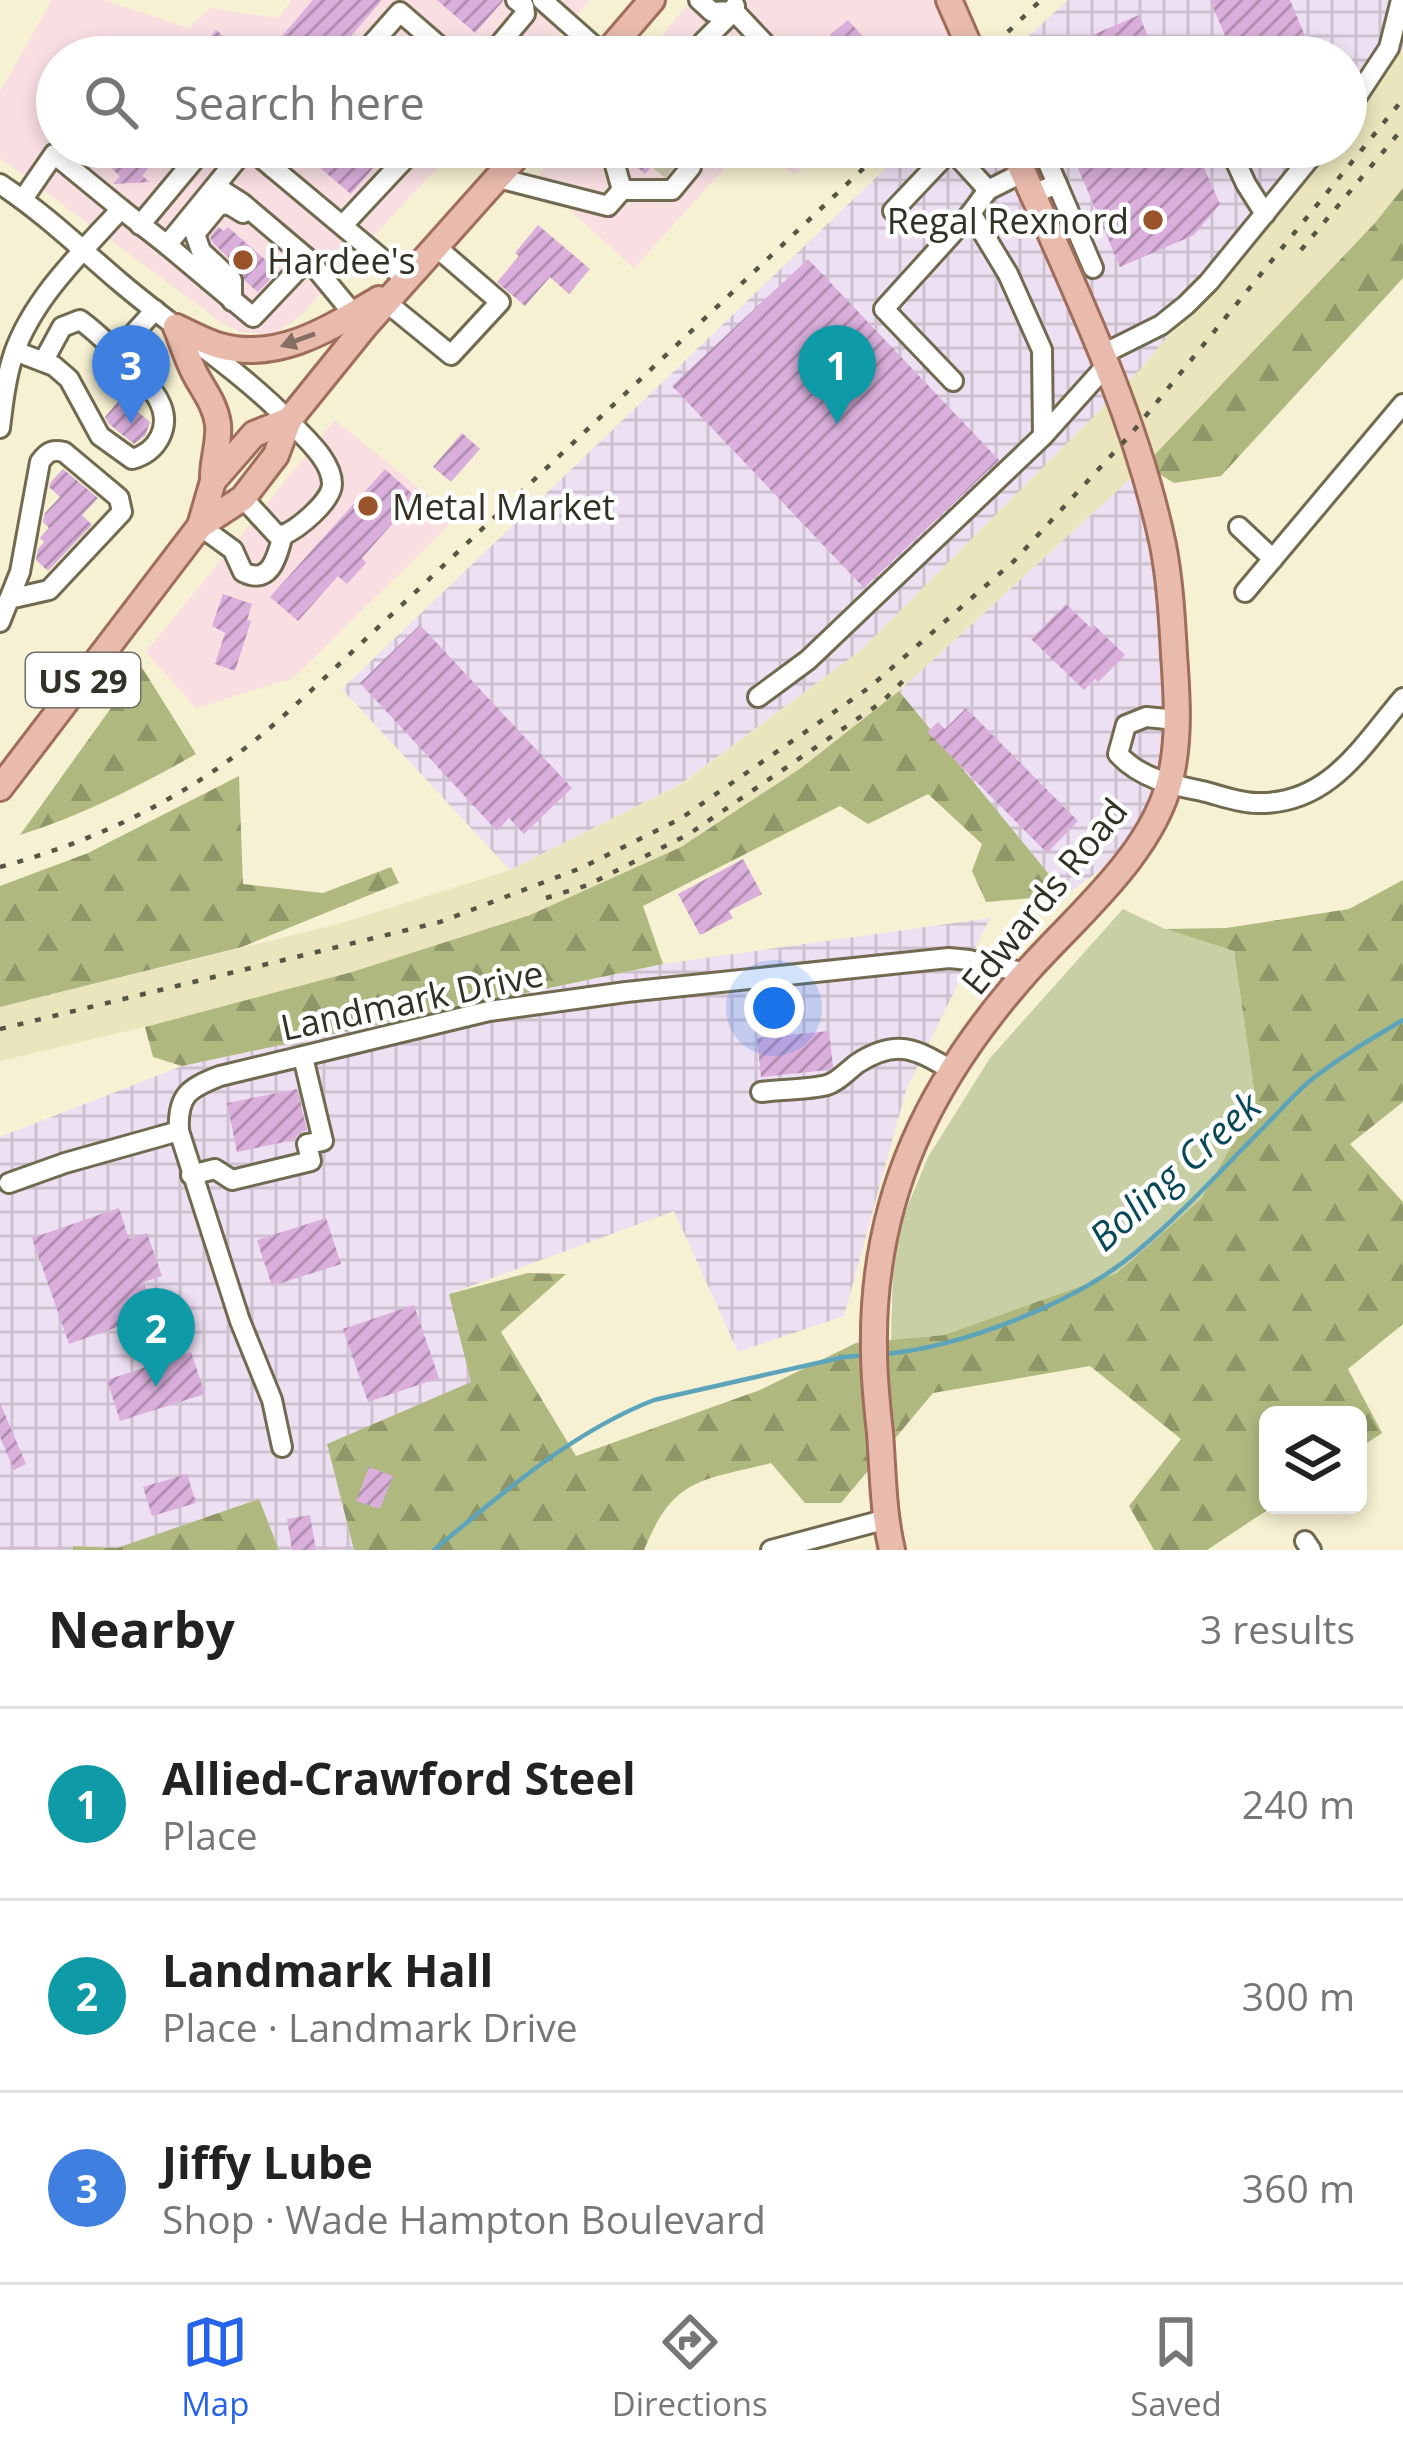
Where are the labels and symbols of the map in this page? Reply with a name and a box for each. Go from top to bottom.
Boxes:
place label: Regal Rexnord [887,196,1129,245]
marker: Regal Rexnord [1140,207,1166,233]
place label: Hardee's [267,236,416,285]
marker: Hardee's [230,247,256,273]
pin: 3 [92,325,170,424]
pin: 1 [798,325,876,424]
one-way arrow [280,332,316,350]
place label: Metal Market [392,482,615,531]
marker: Metal Market [355,493,381,519]
road number: US 29 [26,653,140,707]
street label: Edwards Road [950,788,1138,1004]
street label: Landmark Drive [276,948,548,1052]
your location [744,978,804,1038]
water label: Boling Creek [1077,1077,1273,1261]
pin: 2 [117,1288,195,1387]

